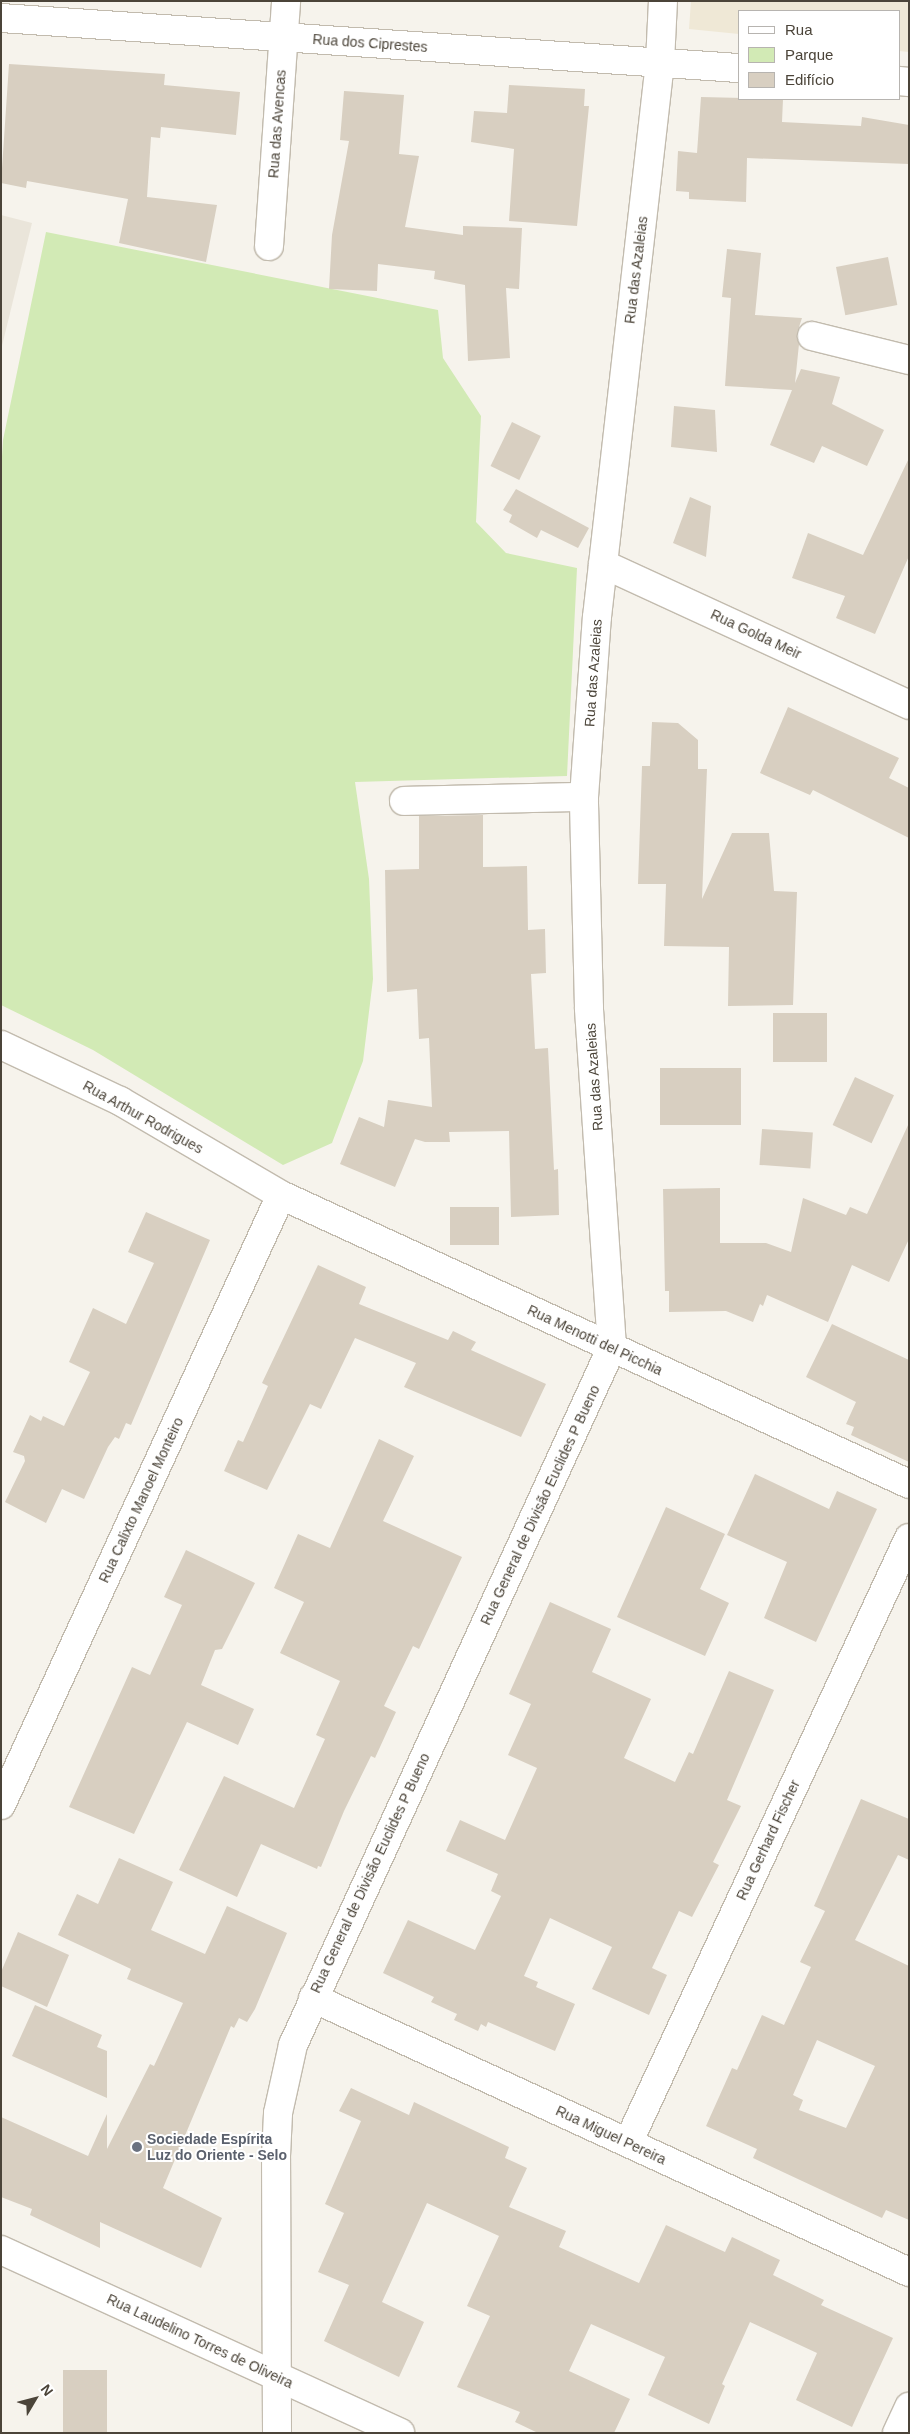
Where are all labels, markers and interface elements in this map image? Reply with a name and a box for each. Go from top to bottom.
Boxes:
legend [738,10,900,100]
text: Rua [785,21,813,38]
street label: Rua dos Ciprestes [312,31,428,55]
text: Parque [785,46,833,63]
street label: Rua das Avencas [265,69,289,179]
text: Edifício [785,71,834,88]
street label: Rua das Azaleias [621,215,651,325]
street label: Rua Golda Meir [708,606,804,662]
street label: Rua das Azaleias [581,618,605,728]
street label: Rua das Azaleias [582,1022,606,1132]
street label: Rua Arthur Rodrigues [80,1077,206,1157]
street label: Rua Menotti del Picchia [525,1301,665,1379]
street label: Rua General de Divisão Euclides P Bueno [477,1382,603,1628]
street label: Rua Calixto Manoel Monteiro [95,1415,187,1585]
street label: Rua General de Divisão Euclides P Bueno [307,1750,433,1996]
street label: Rua Gerhard Fischer [733,1777,803,1903]
street label: Rua Miguel Pereira [553,2102,669,2168]
place label: Sociedade Espírita Luz do Oriente - Selo [147,2131,287,2164]
marker: Sociedade Espírita Luz do Oriente - Selo [131,2141,143,2153]
street label: Rua Laudelino Torres de Oliveira [104,2290,296,2392]
north arrow [10,2374,60,2424]
text: N [38,2381,56,2399]

